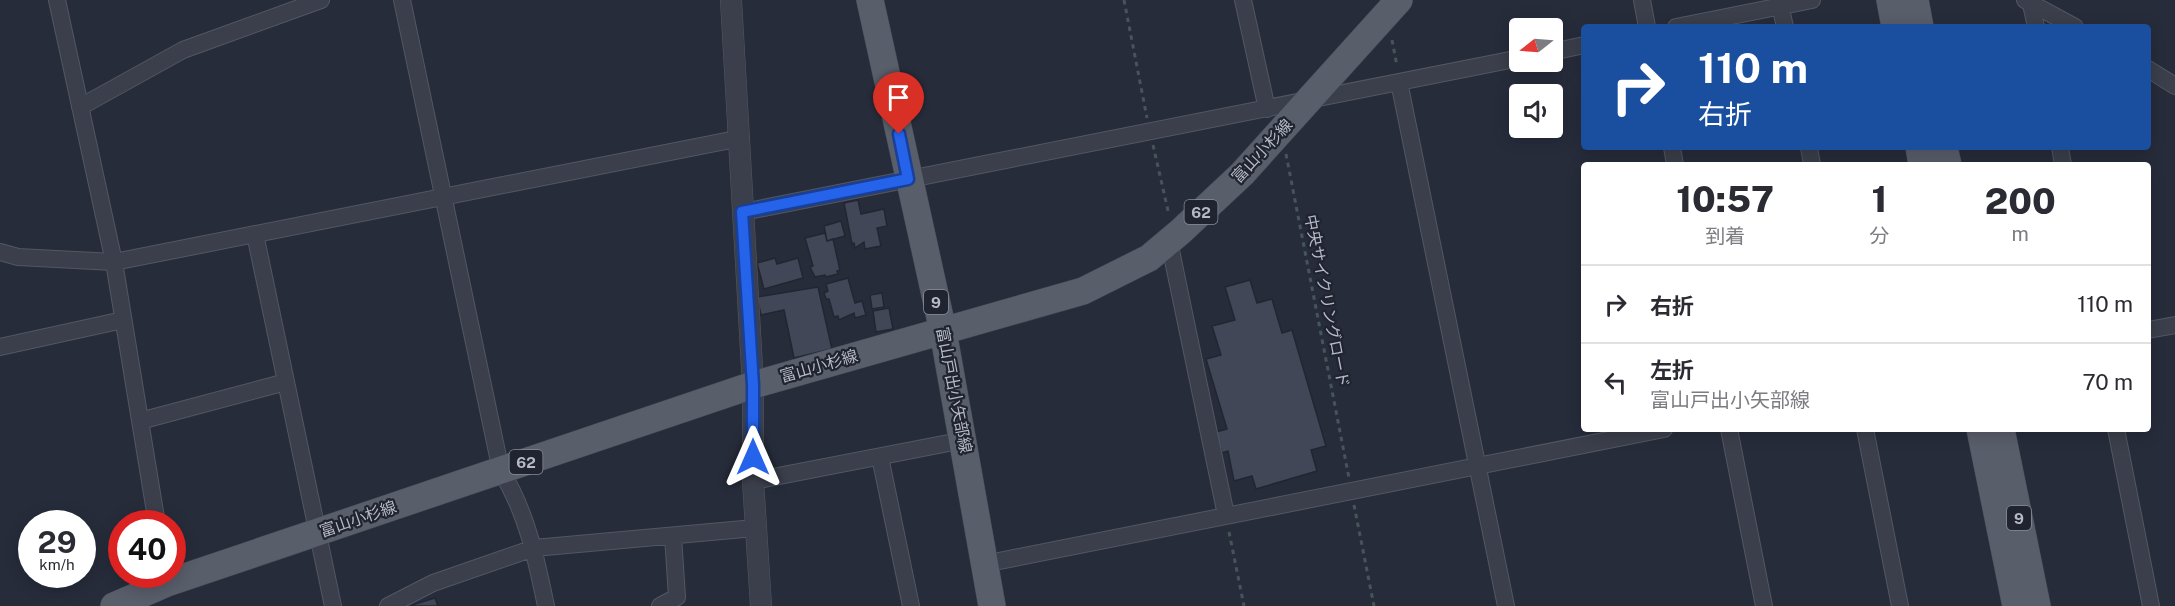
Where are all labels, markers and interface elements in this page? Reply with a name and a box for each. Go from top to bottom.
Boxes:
north arrow [1509,18,1563,72]
map controls [1509,18,1563,138]
text: 110 m [1698,43,1808,92]
icon: right [1599,48,1677,126]
pin [873,72,924,134]
icon: arrive [882,81,915,114]
button: sound [1509,84,1563,138]
text: 右折 [1698,98,1752,130]
street label: 富山小杉線 [1228,115,1296,187]
text: 10:57 [1676,178,1774,220]
text: 1 [1872,178,1887,220]
text: 200 [1985,180,2056,222]
road number: 62 [1184,200,1218,224]
street label: 中央サイクリングロード [1301,213,1353,389]
text: m [2012,222,2029,246]
text: 到着 [1705,224,1745,248]
text: 分 [1869,224,1889,248]
icon: right [1599,288,1632,321]
road number: 9 [924,290,948,314]
text: 110 m [2077,291,2133,317]
text: 右折 [1650,293,1694,319]
street label: 富山戸出小矢部線 [932,325,976,455]
street label: 富山小杉線 [778,346,860,386]
text: 左折 [1650,357,1694,383]
icon: left [1599,366,1632,399]
text: 70 m [2082,369,2133,395]
text: 富山戸出小矢部線 [1650,388,1810,412]
position arrow [721,425,785,489]
road number: 62 [510,450,542,474]
street label: 富山小杉線 [317,497,399,541]
road number: 9 [2007,506,2031,530]
speed limit sign: 40 [108,510,186,588]
text: 29 [38,524,76,560]
text: km/h [39,556,75,573]

